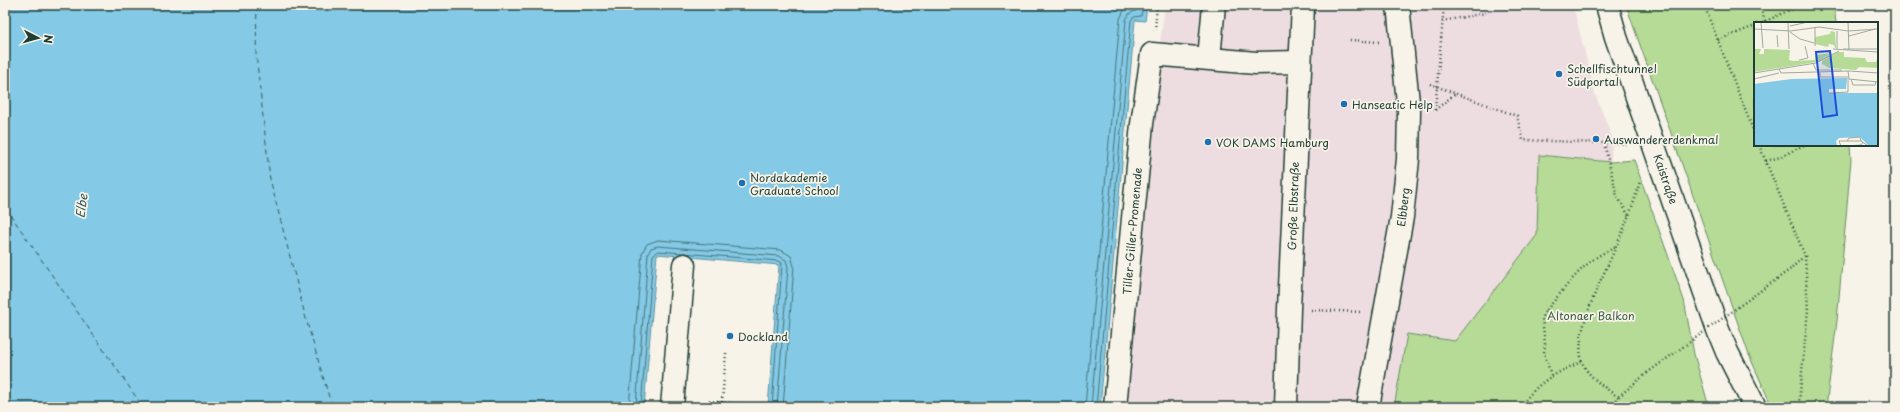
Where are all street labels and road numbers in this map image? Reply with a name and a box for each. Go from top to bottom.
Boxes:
street label: Kaistraße [1650,152,1683,206]
street label: Große Elbstraße [1283,161,1303,251]
street label: Tiller-Giller-Promenade [1118,167,1146,295]
street label: Elbberg [1392,187,1414,227]

